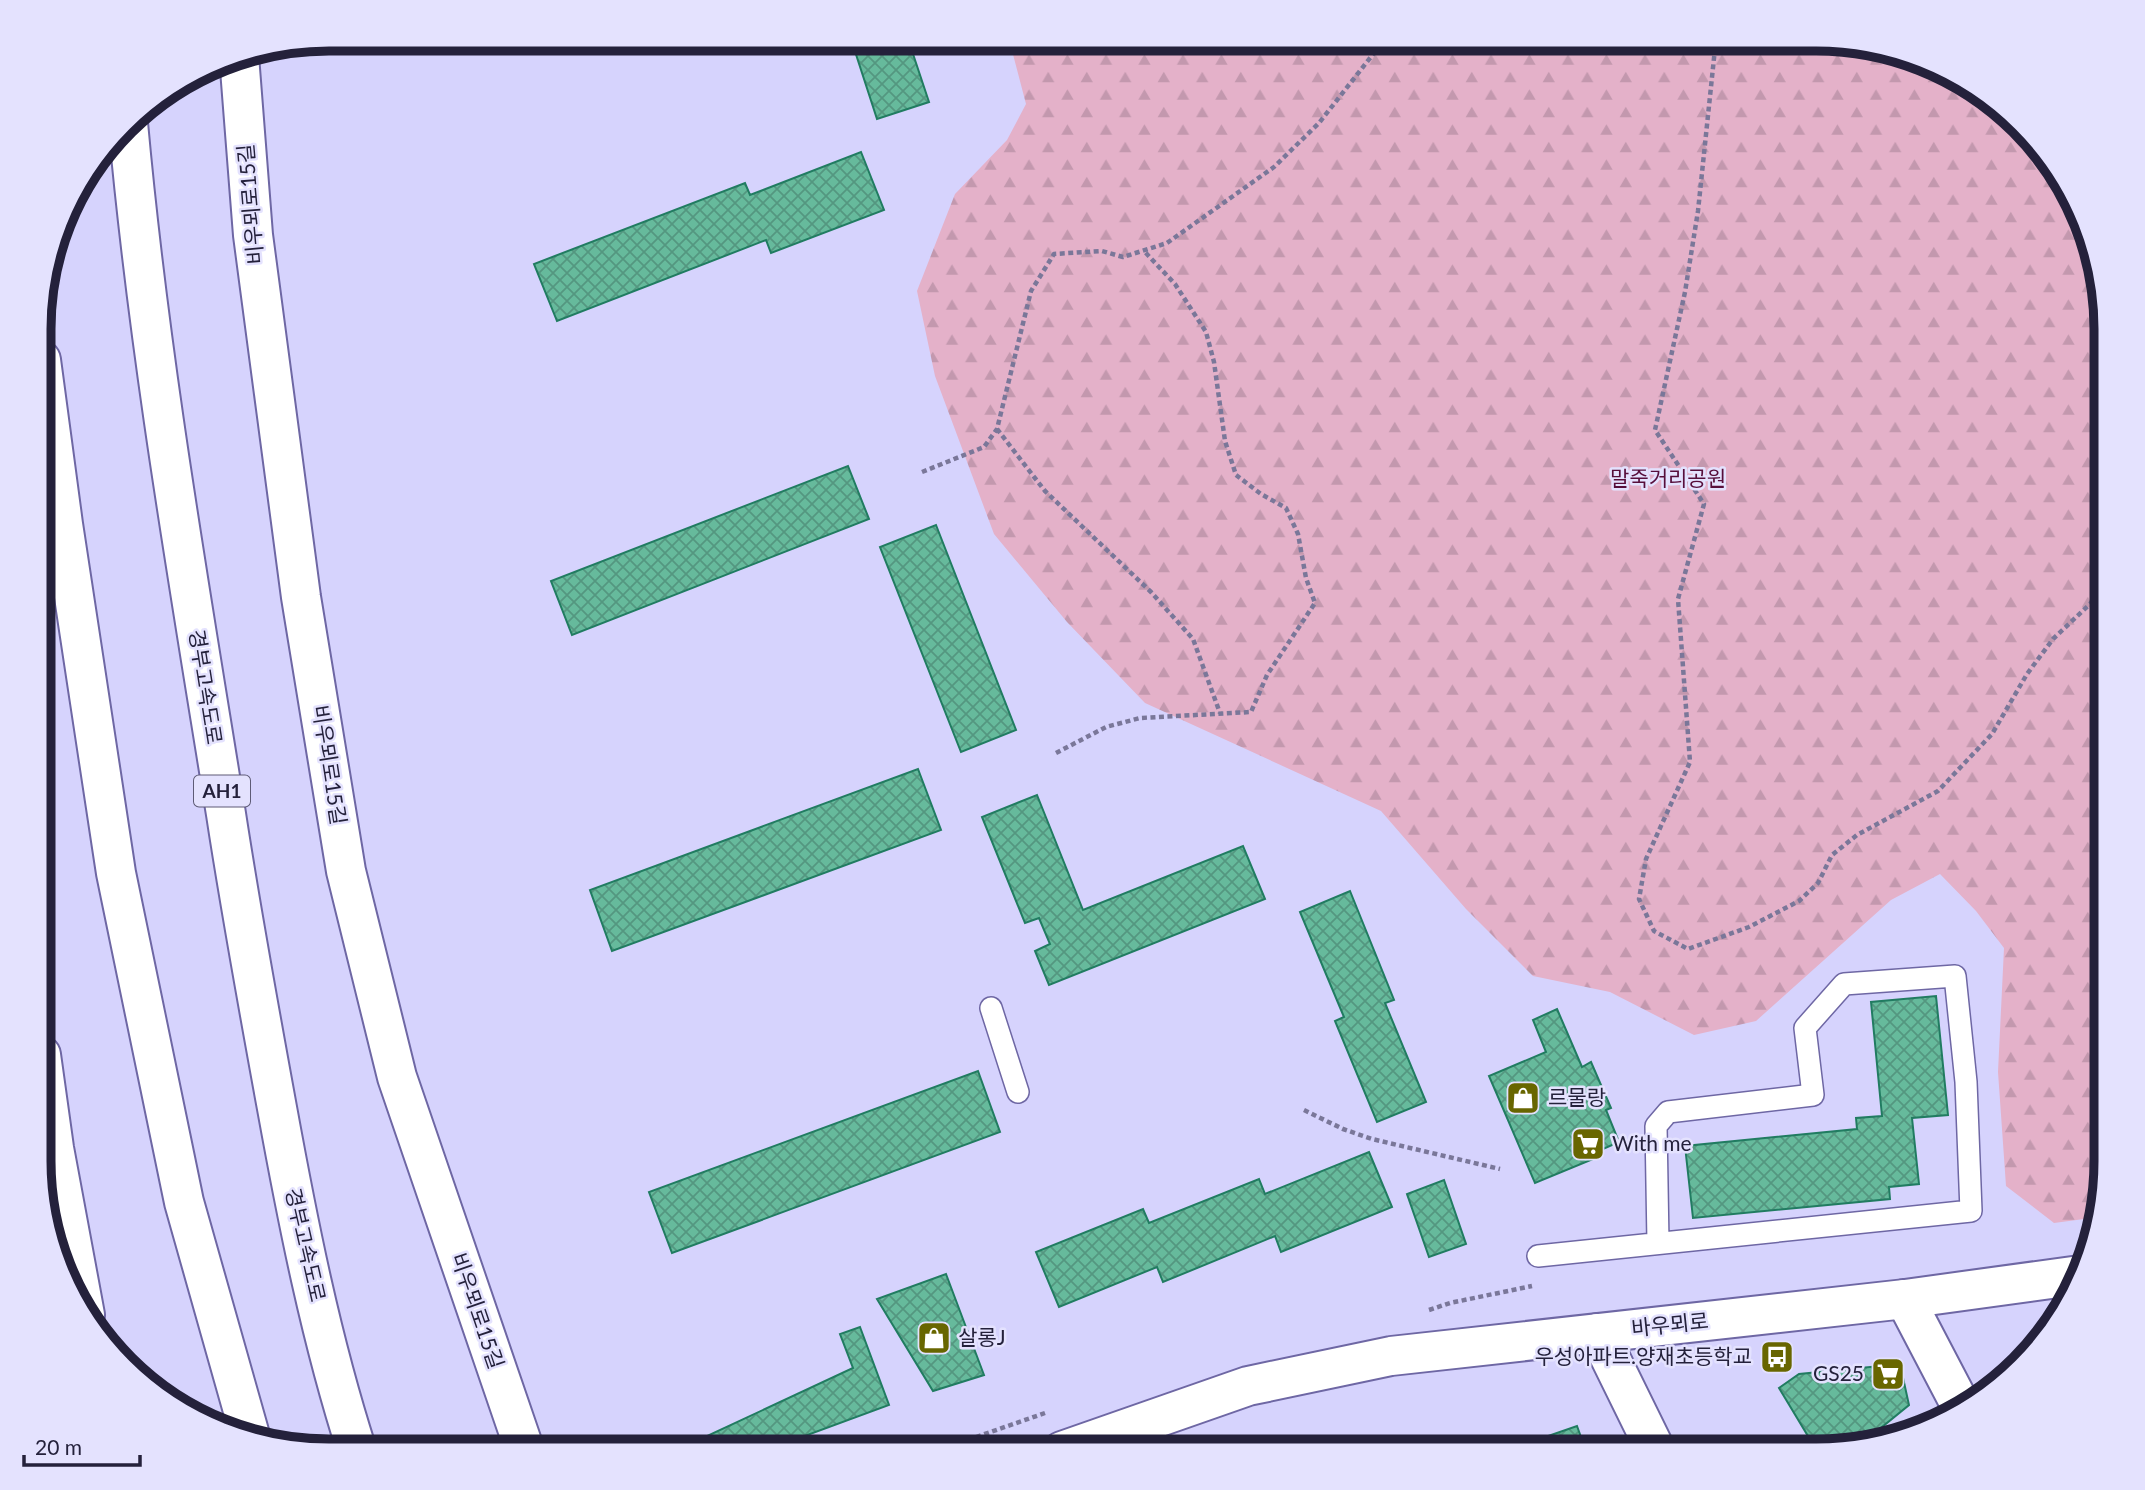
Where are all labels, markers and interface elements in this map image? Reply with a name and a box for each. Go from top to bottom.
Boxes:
street label: 비우뫼로15길 [232,143,267,265]
park label: 말죽거리공원 [1610,465,1726,490]
street label: 경부고속도로 [185,628,228,746]
street label: 비우뫼로15길 [309,703,352,826]
road number: AH1 [194,776,250,806]
shop icon: 르물랑 [1504,1079,1542,1117]
place label: 르물랑 [1548,1084,1606,1109]
supermarket icon: With me [1569,1125,1607,1163]
place label: With me [1612,1130,1692,1155]
street label: 경부고속도로 [281,1185,332,1304]
street label: 비우뫼로15길 [447,1249,510,1372]
street label: 바우뫼로 [1630,1307,1710,1340]
shop icon: 살롱J [915,1319,953,1357]
place label: 살롱J [958,1324,1006,1349]
bus stop icon: 우성아파트.양재초등학교 [1758,1338,1796,1376]
place label: 우성아파트.양재초등학교 [1535,1343,1752,1368]
supermarket icon: GS25 [1869,1355,1907,1393]
place label: GS25 [1813,1360,1864,1385]
scale bar [24,1424,140,1468]
text: 20 m [35,1434,82,1459]

